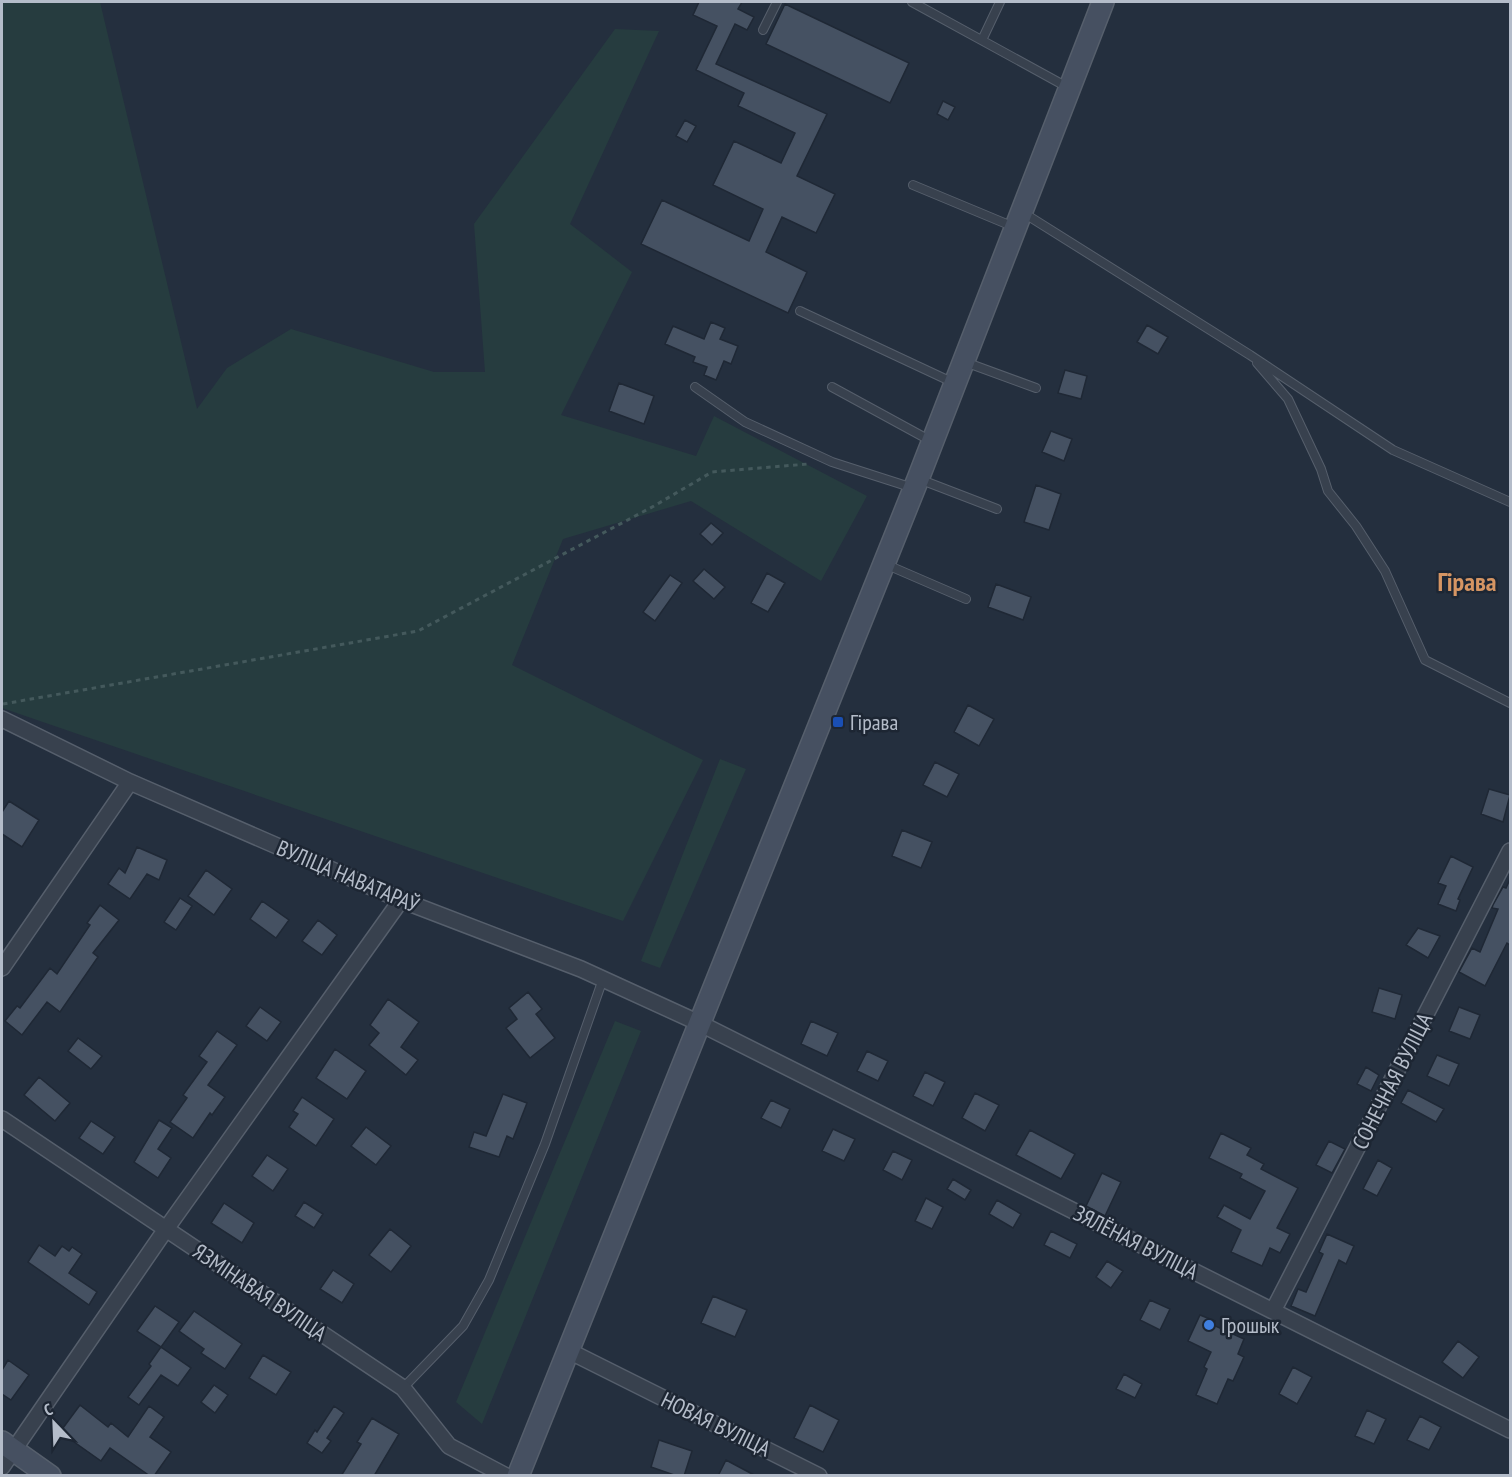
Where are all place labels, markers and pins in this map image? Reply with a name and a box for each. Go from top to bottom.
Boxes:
place label: Гірава [850,708,898,736]
marker: Гірава [831,715,845,729]
place label: Грошык [1221,1311,1280,1339]
marker: Грошык [1202,1318,1216,1332]

